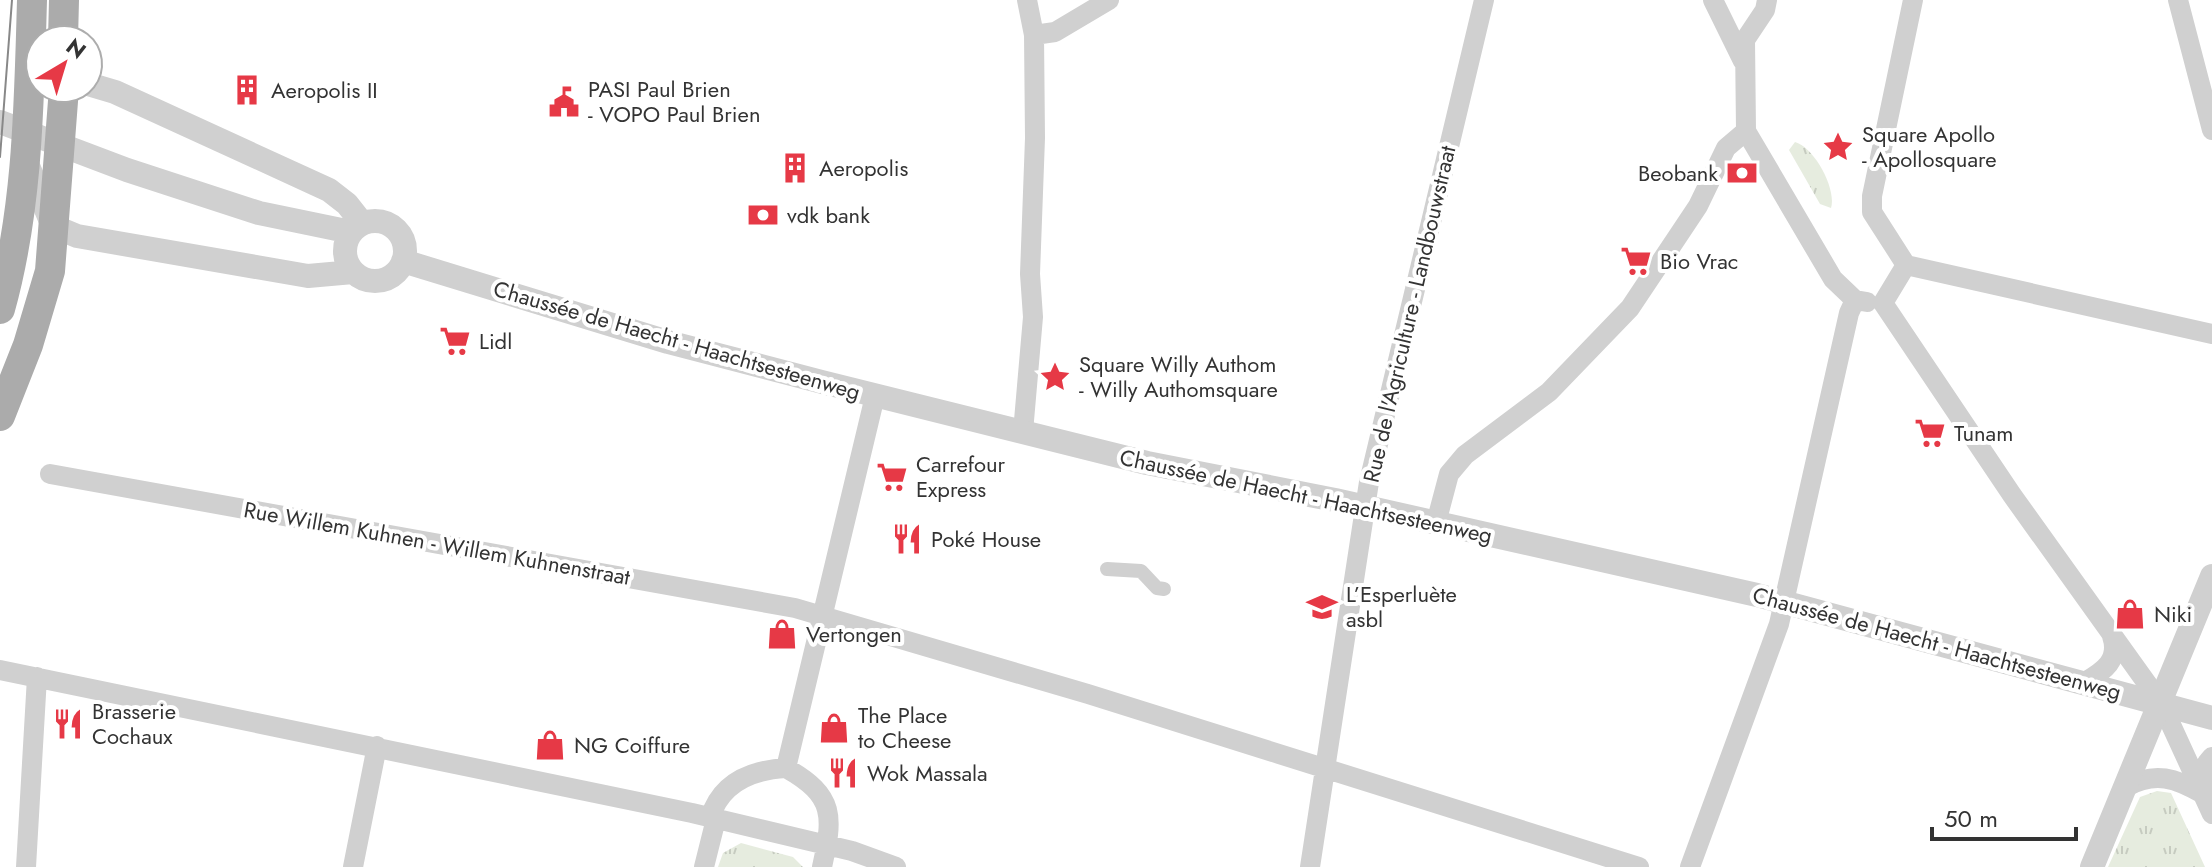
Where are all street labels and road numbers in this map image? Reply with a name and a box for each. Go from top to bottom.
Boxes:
street label: Rue de l'Agriculture - Landbouwstraat [1355,142,1464,486]
street label: Chaussée de Haecht - Haachtsesteenweg [490,272,864,408]
street label: Chaussée de Haecht - Haachtsesteenweg [1117,441,1495,551]
street label: Rue Willem Kuhnen - Willem Kuhnenstraat [241,493,633,593]
street label: Chaussée de Haecht - Haachtsesteenweg [1749,578,2125,708]

